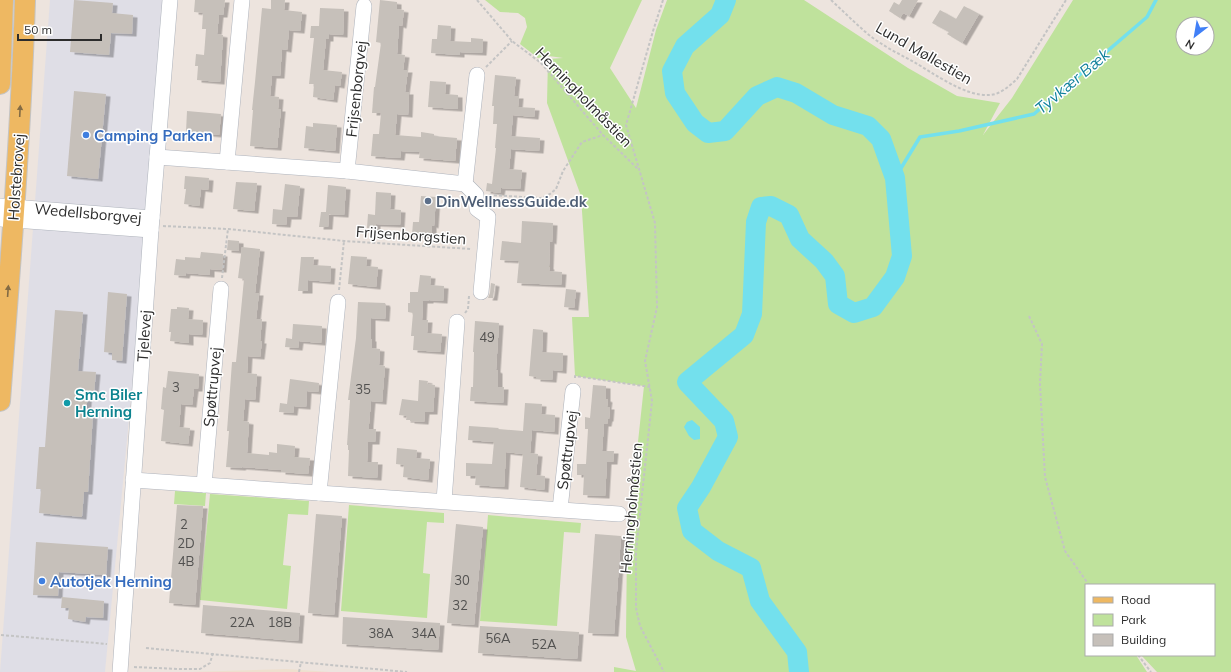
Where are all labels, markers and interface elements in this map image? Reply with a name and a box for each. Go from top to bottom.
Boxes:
scale bar [18,16,101,42]
north arrow [1175,16,1215,56]
street label: Lund Møllestien [872,18,976,88]
text: 50 m [24,22,52,37]
text: N [1183,36,1197,53]
street label: Frijsenborgvej [341,40,371,138]
street label: Herningholmåstien [531,43,637,151]
water label: Tyvkær Bæk [1031,44,1114,118]
one-way arrow [17,105,24,117]
place label: Camping Parken [94,126,213,145]
marker: Camping Parken [81,130,91,140]
street label: Holstebrovej [3,133,29,221]
place label: DinWellnessGuide.dk [436,192,588,211]
marker: DinWellnessGuide.dk [423,196,433,206]
street label: Wedellsborgvej [34,199,142,227]
street label: Frijsenborgstien [355,222,467,248]
one-way arrow [5,285,12,297]
street label: Tjelevej [133,309,155,363]
house number: 49 [479,329,495,345]
street label: Spøttrupvej [199,346,225,428]
house number: 3 [172,379,180,395]
house number: 35 [355,381,371,397]
place label: Smc Biler Herning [75,385,142,421]
marker: Smc Biler Herning [62,398,72,408]
street label: Spøttrupvej [553,409,581,491]
street label: Herningholmåstien [616,442,646,574]
house number: 2 [180,516,188,532]
house number: 2D [177,535,195,551]
house number: 4B [178,553,194,569]
place label: Autotjek Herning [50,572,172,591]
house number: 30 [454,572,470,588]
marker: Autotjek Herning [37,576,47,586]
legend [1085,584,1215,656]
text: Road [1121,592,1150,607]
house number: 32 [452,597,468,613]
text: Park [1121,612,1147,627]
house number: 22A [229,614,255,630]
house number: 18B [268,614,292,630]
house number: 38A [368,625,394,641]
house number: 34A [411,625,437,641]
house number: 56A [485,630,511,646]
text: Building [1121,632,1166,647]
house number: 52A [531,636,557,652]

